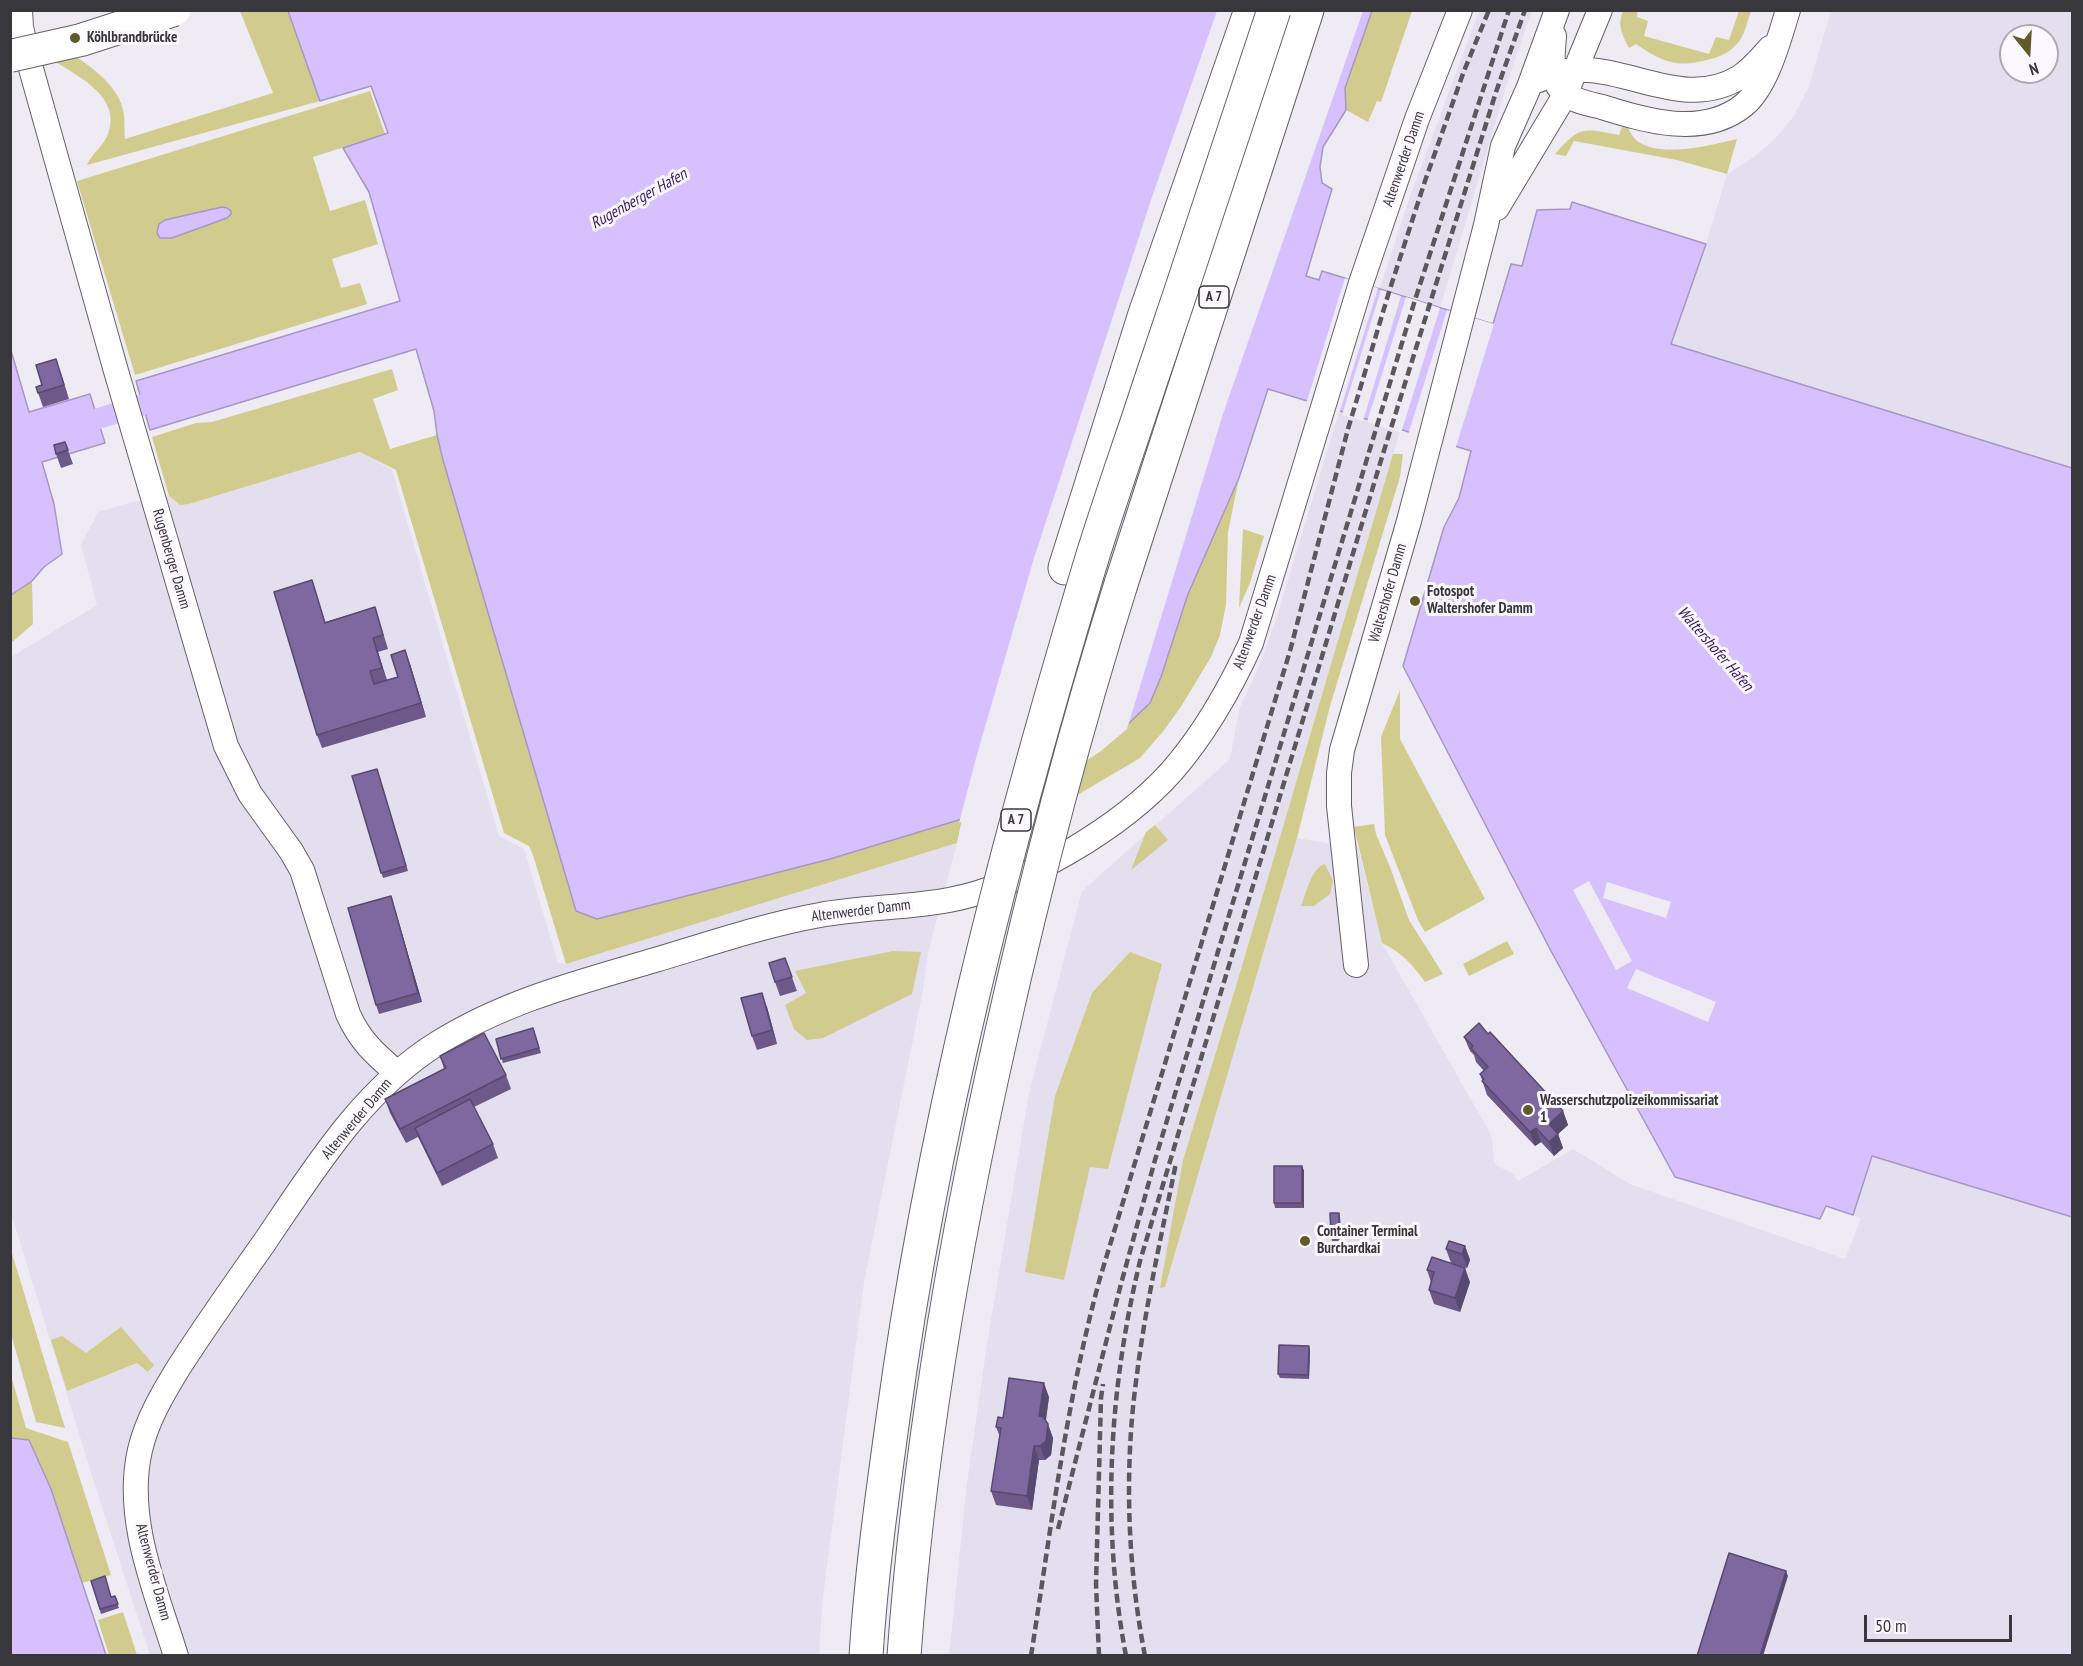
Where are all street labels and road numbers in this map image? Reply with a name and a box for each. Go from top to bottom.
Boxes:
street label: Altenwerder Damm [1379,109,1429,209]
road number: A 7 [1199,286,1229,308]
street label: Rugenberger Damm [148,507,194,611]
street label: Waltershofer Damm [1365,541,1411,645]
street label: Altenwerder Damm [1229,572,1281,672]
road number: A 7 [1001,809,1031,831]
street label: Altenwerder Damm [810,896,912,926]
street label: Altenwerder Damm [318,1075,396,1163]
street label: Altenwerder Damm [131,1521,175,1623]

